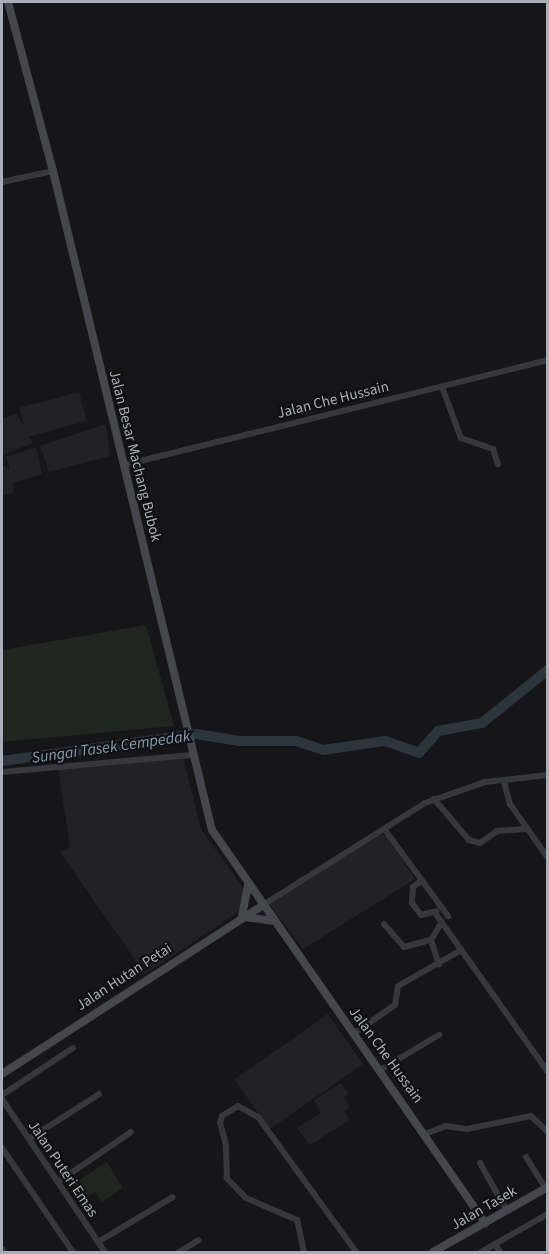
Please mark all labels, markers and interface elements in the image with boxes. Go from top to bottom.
street label: Jalan Besar Machang Bubok [105,368,165,544]
street label: Jalan Che Hussain [275,377,391,423]
water label: Sungai Tasek Cempedak [31,726,191,768]
street label: Jalan Hutan Petai [73,939,175,1015]
street label: Jalan Che Hussain [345,1003,427,1107]
street label: Jalan Puteri Emas [24,1117,102,1221]
street label: Jalan Tasek [448,1182,520,1234]

